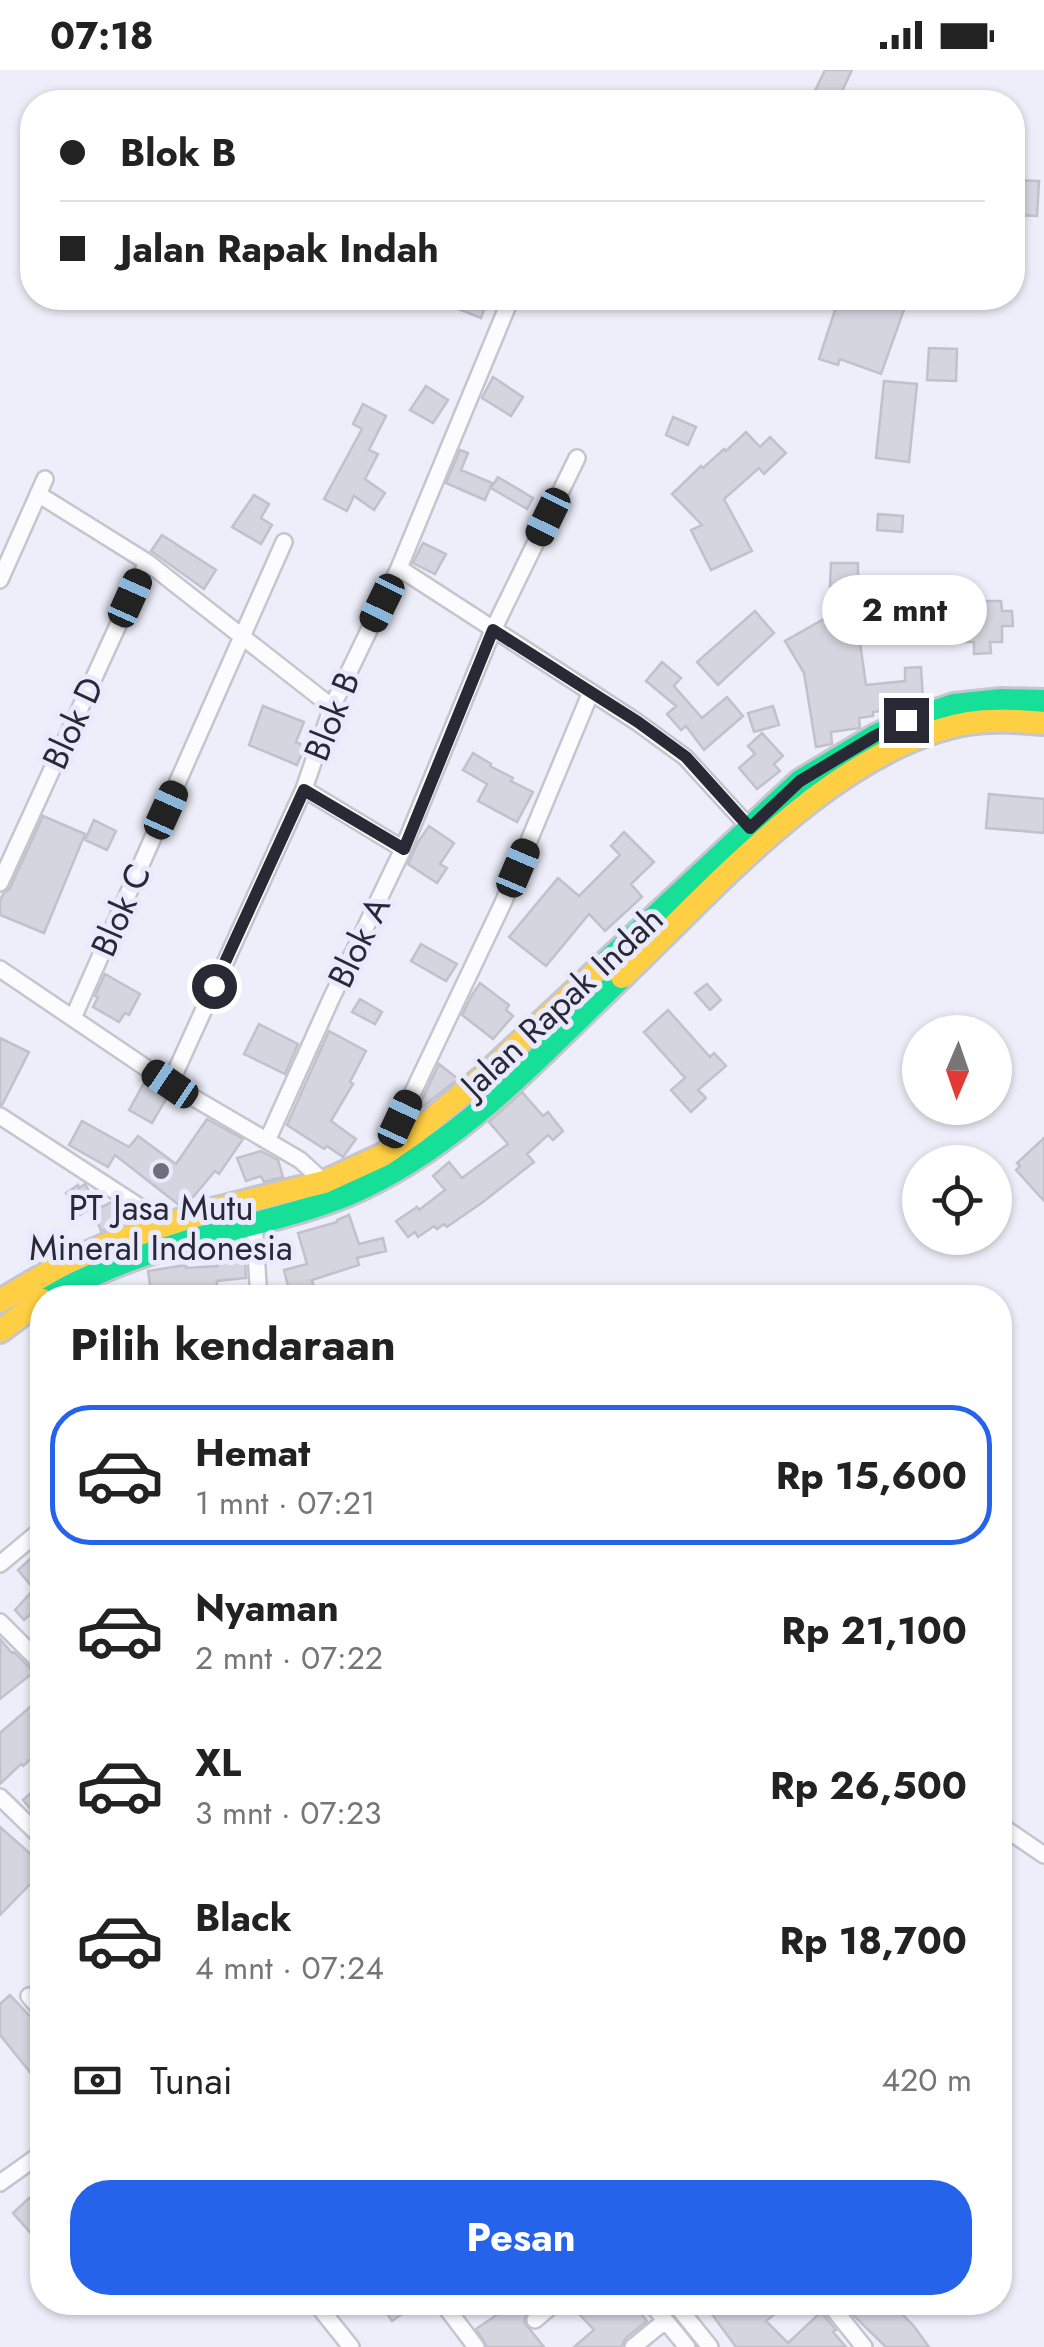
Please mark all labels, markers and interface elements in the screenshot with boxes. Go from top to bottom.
text: 07:18 [50,8,153,63]
text: Blok B [120,125,236,180]
text: Jalan Rapak Indah [120,221,439,276]
car [521,483,575,551]
car [104,564,156,632]
car [355,569,409,637]
callout: 2 mnt [824,575,988,645]
text: 2 mnt [862,587,947,633]
street label: Blok B [292,664,372,768]
street label: Blok D [30,669,116,777]
route end [884,698,929,743]
car [140,776,192,844]
car [492,835,544,901]
street label: Blok C [79,856,163,964]
street label: Blok A [316,888,402,996]
street label: Jalan Rapak Indah [447,895,674,1112]
route start [192,964,237,1009]
north arrow [902,1015,1012,1125]
map controls [902,1015,1012,1255]
car [137,1055,203,1113]
car [374,1085,426,1153]
button: locate [902,1145,1012,1255]
marker: PT Jasa Mutu Mineral Indonesia [150,1160,172,1182]
place label: PT Jasa Mutu Mineral Indonesia [29,1183,293,1273]
text: Pilih kendaraan [70,1312,396,1377]
text: Hemat [195,1425,310,1480]
icon: car [75,1430,165,1520]
text: Rp 15,600 [776,1448,967,1503]
text: 1 mnt · 07:21 [195,1480,375,1526]
text: Nyaman [195,1580,339,1635]
icon: car [75,1585,165,1675]
text: Rp 21,100 [781,1603,967,1658]
text: 2 mnt · 07:22 [195,1635,383,1681]
text: XL [195,1735,241,1790]
icon: car [75,1740,165,1830]
text: Rp 26,500 [770,1758,967,1813]
text: 3 mnt · 07:23 [195,1790,382,1836]
text: Black [195,1890,292,1945]
icon: car [75,1895,165,1985]
text: Rp 18,700 [779,1913,967,1968]
text: 4 mnt · 07:24 [195,1945,384,1991]
icon: cash [70,2053,125,2108]
text: Tunai [150,2053,233,2108]
text: 420 m [881,2057,972,2103]
button: Pesan [70,2180,972,2295]

